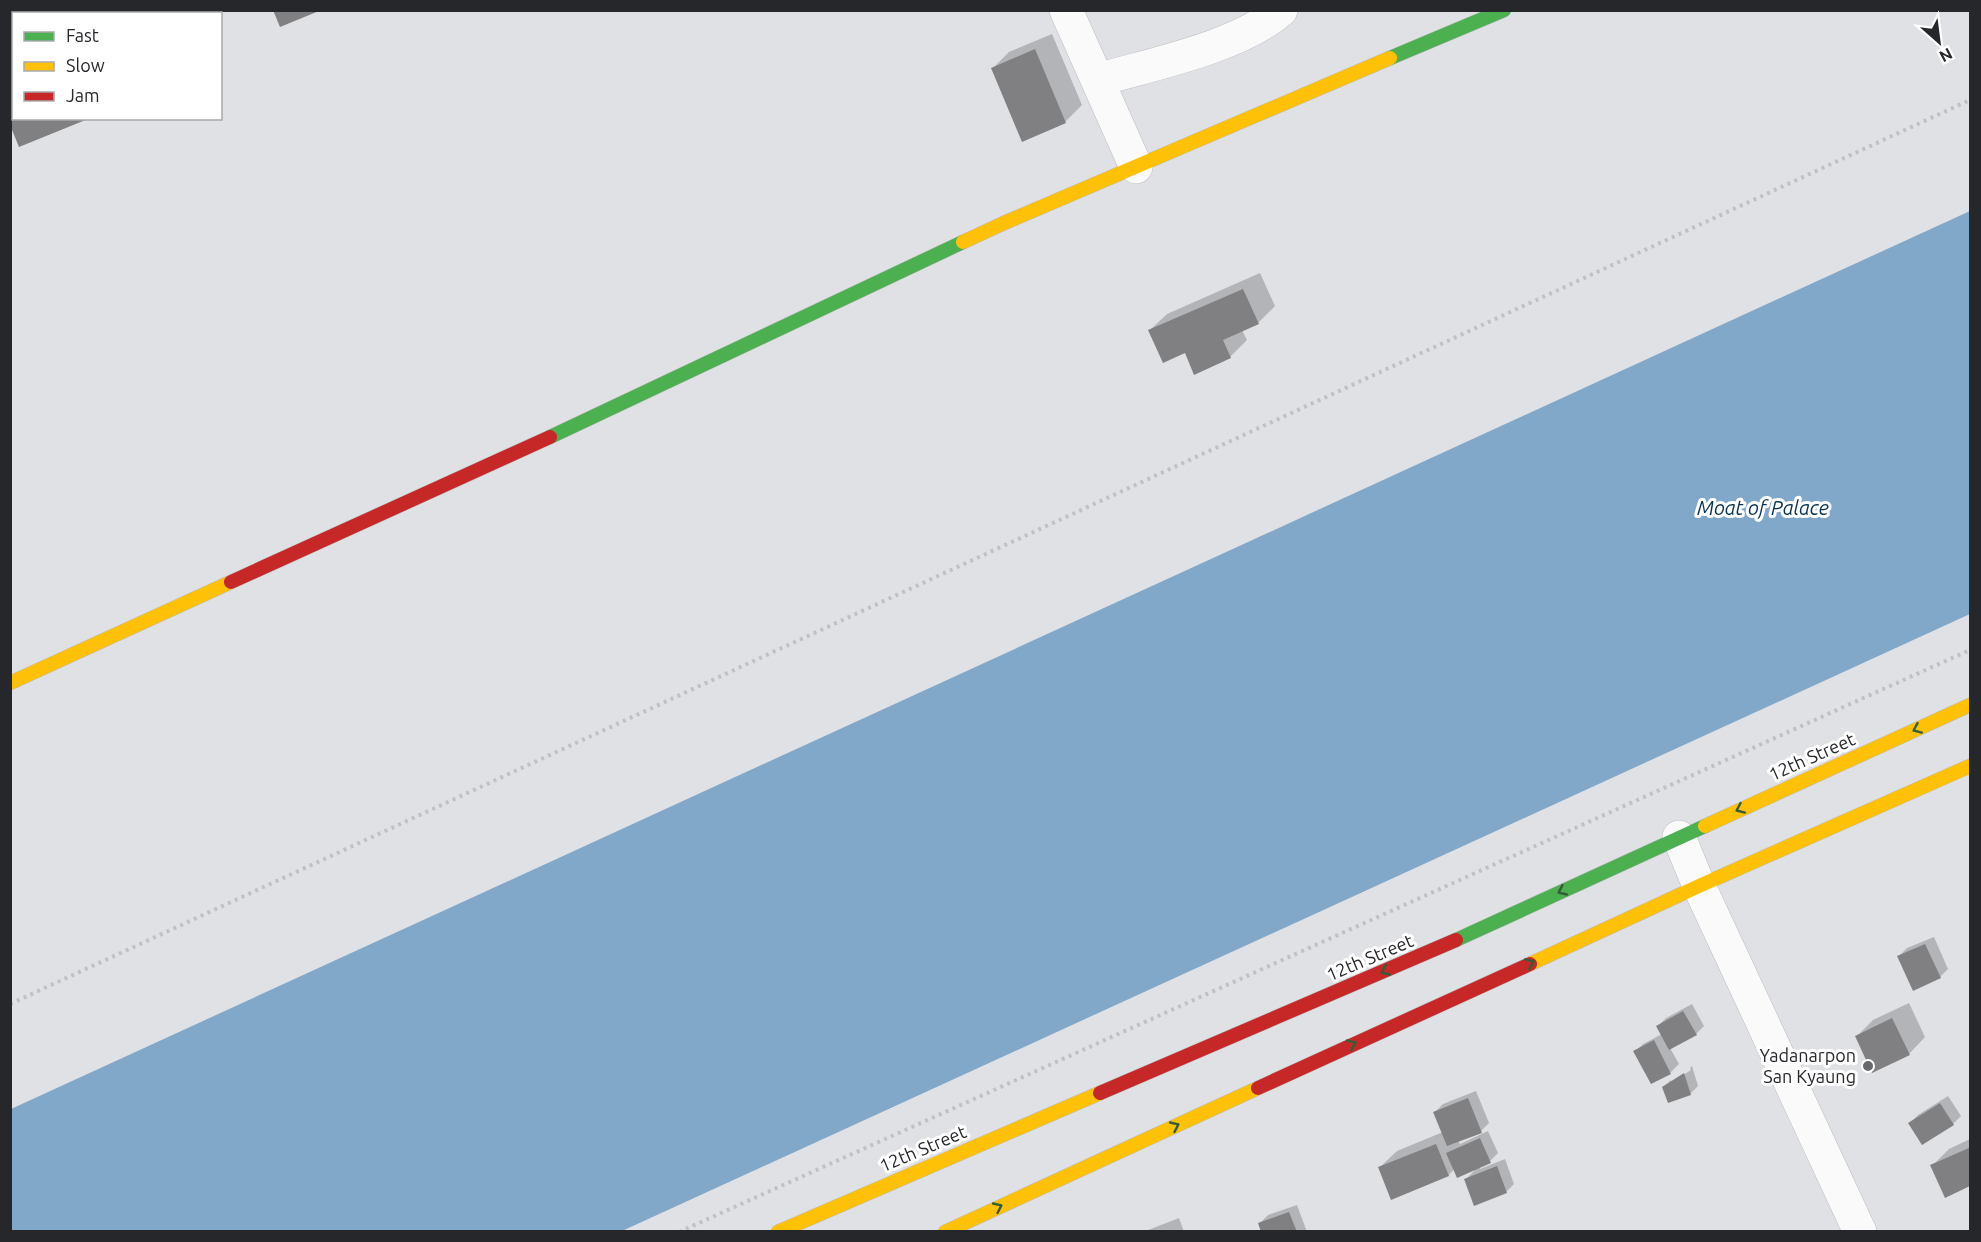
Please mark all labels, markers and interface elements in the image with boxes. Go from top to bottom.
legend [12,12,222,120]
north arrow [1909,12,1969,72]
text: Fast [66,25,99,45]
text: N [1937,44,1956,66]
text: Slow [66,55,105,75]
text: Jam [66,85,100,105]
water label: Moat of Palace [1697,496,1829,519]
one-way arrow [1913,721,1924,733]
street label: 12th Street [1765,728,1858,784]
one-way arrow [1735,802,1746,814]
one-way arrow [1558,883,1569,895]
street label: 12th Street [1323,930,1416,984]
one-way arrow [1523,958,1534,970]
one-way arrow [1380,964,1391,976]
one-way arrow [1346,1040,1357,1052]
place label: Yadanarpon San Kyaung [1759,1045,1856,1086]
marker: Yadanarpon San Kyaung [1861,1059,1875,1073]
street label: 12th Street [876,1121,969,1175]
one-way arrow [1169,1121,1180,1133]
one-way arrow [991,1202,1002,1214]

